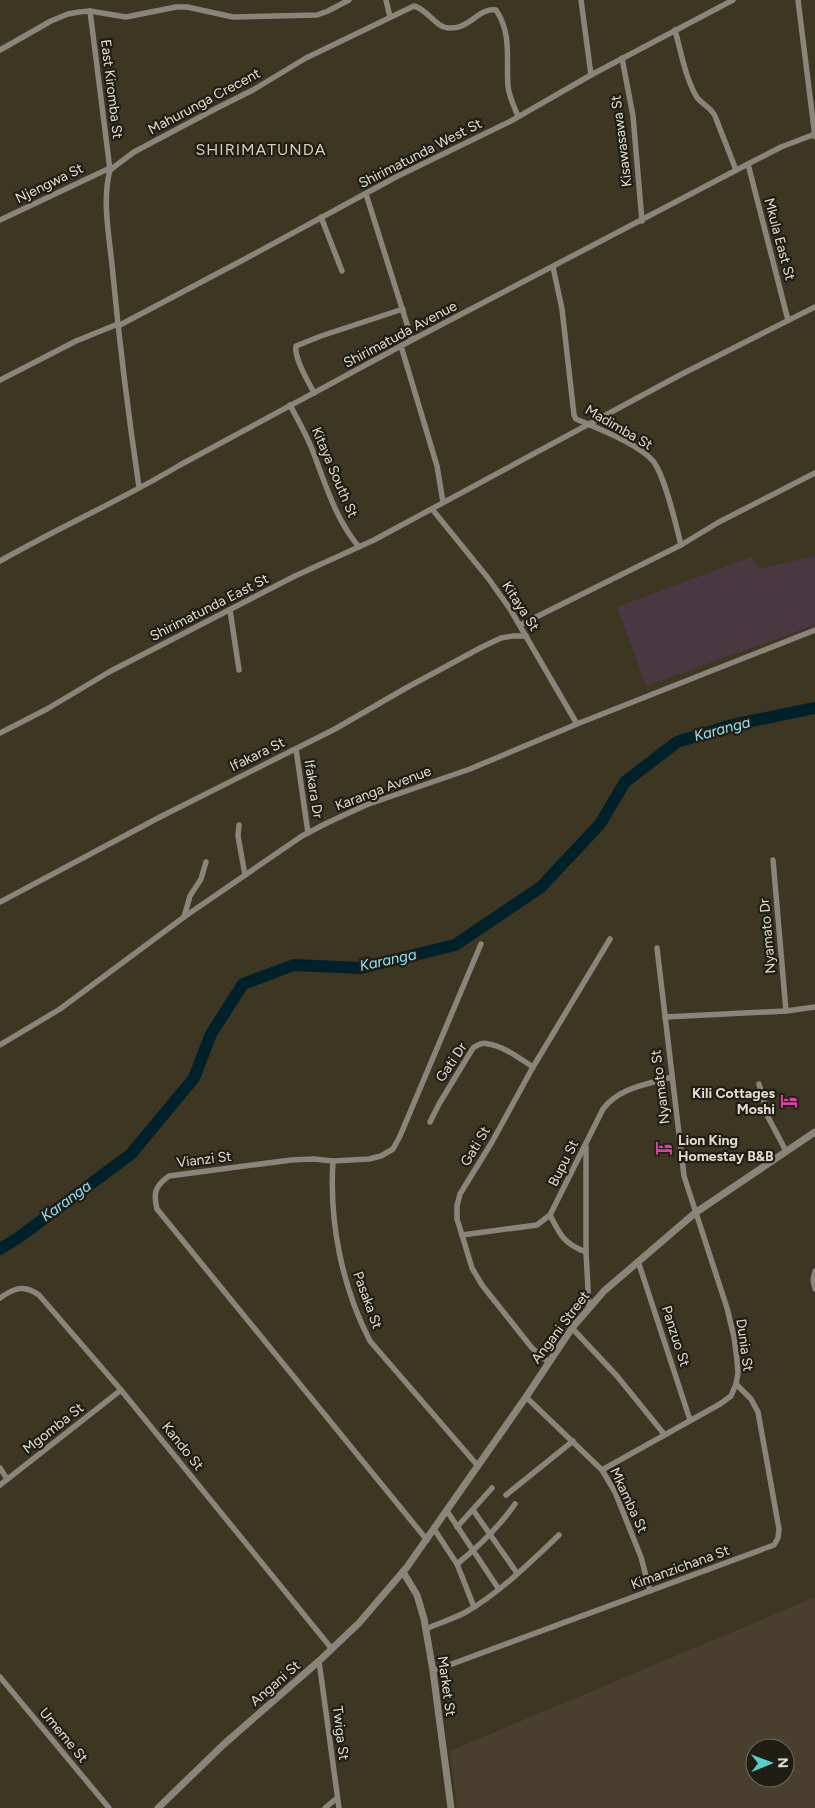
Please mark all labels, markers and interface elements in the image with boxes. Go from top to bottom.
street label: East Kiromba St [97,38,126,140]
street label: Mahurunga Crecent [145,65,263,138]
street label: Kisawasawa St [607,94,636,188]
street label: Shirimatunda West St [356,115,485,192]
district label: SHIRIMATUNDA [195,140,327,159]
street label: Njengwa St [12,160,86,207]
street label: Mkula East St [760,196,799,282]
street label: Shirimatuda Avenue [341,297,460,372]
street label: Madimba St [582,401,655,454]
street label: Kitaya South St [308,424,361,520]
street label: Shirimatunda East St [147,570,271,645]
street label: Kitaya St [498,578,543,634]
water label: Karanga [692,713,752,745]
street label: Ifakara St [227,734,287,775]
street label: Ifakara Dr [300,758,327,820]
street label: Karanga Avenue [333,762,434,815]
street label: Nyamato Dr [756,897,779,974]
water label: Karanga [358,945,418,975]
street label: Gati Dr [432,1039,471,1085]
street label: Nyamato St [647,1049,674,1125]
place label: Kili Cottages Moshi [692,1085,775,1118]
hotel icon: Kili Cottages Moshi [779,1091,799,1111]
street label: Gati St [457,1123,494,1169]
place label: Lion King Homestay B&B [678,1132,774,1165]
street label: Bupu St [545,1137,582,1189]
hotel icon: Lion King Homestay B&B [654,1138,674,1158]
street label: Vianzi St [176,1148,233,1171]
water label: Karanga [37,1177,95,1225]
street label: Pasaka St [349,1269,386,1331]
street label: Angani Street [528,1288,593,1367]
street label: Panzuo St [658,1304,693,1369]
street label: Dunia St [732,1318,757,1372]
street label: Mgomba St [19,1399,87,1458]
street label: Kando St [158,1419,207,1474]
street label: Mkamba St [606,1465,651,1536]
street label: Kimanzichana St [629,1542,732,1593]
street label: Market St [434,1655,459,1717]
street label: Angani St [247,1657,304,1710]
street label: Umeme St [36,1704,91,1766]
street label: Twiga St [329,1705,352,1761]
north arrow [745,1738,795,1788]
text: N [774,1757,791,1768]

